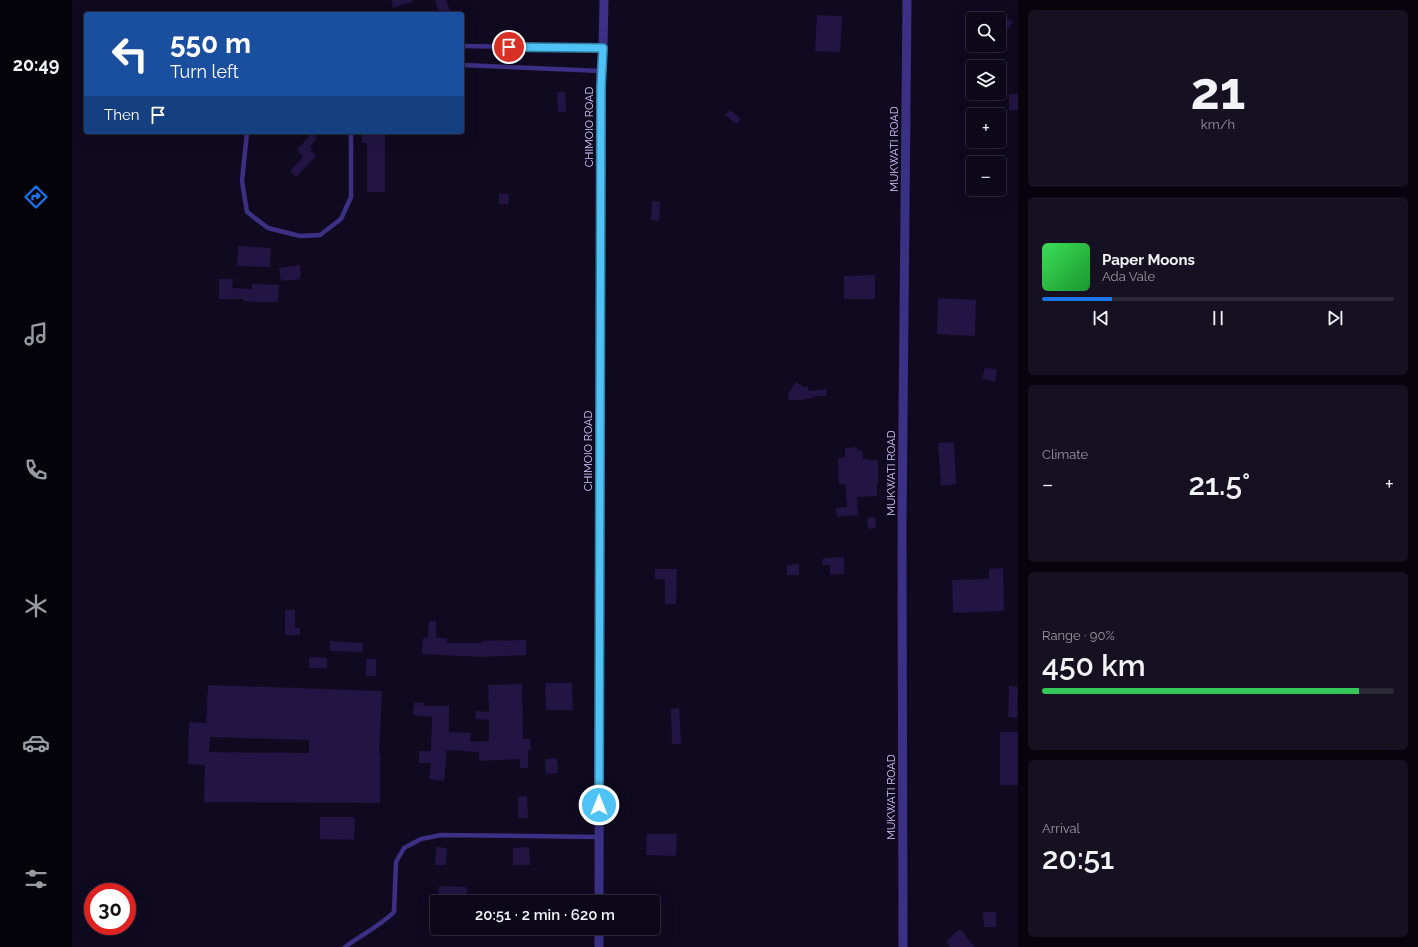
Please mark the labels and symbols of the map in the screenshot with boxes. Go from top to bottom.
pin [492,30,526,64]
street label: CHIMOIO ROAD [583,87,596,167]
street label: MUKWATI ROAD [888,106,901,192]
street label: CHIMOIO ROAD [582,411,595,491]
street label: MUKWATI ROAD [885,430,898,516]
street label: MUKWATI ROAD [885,754,898,840]
position arrow [578,784,620,826]
speed limit sign: 30 [84,883,136,935]

